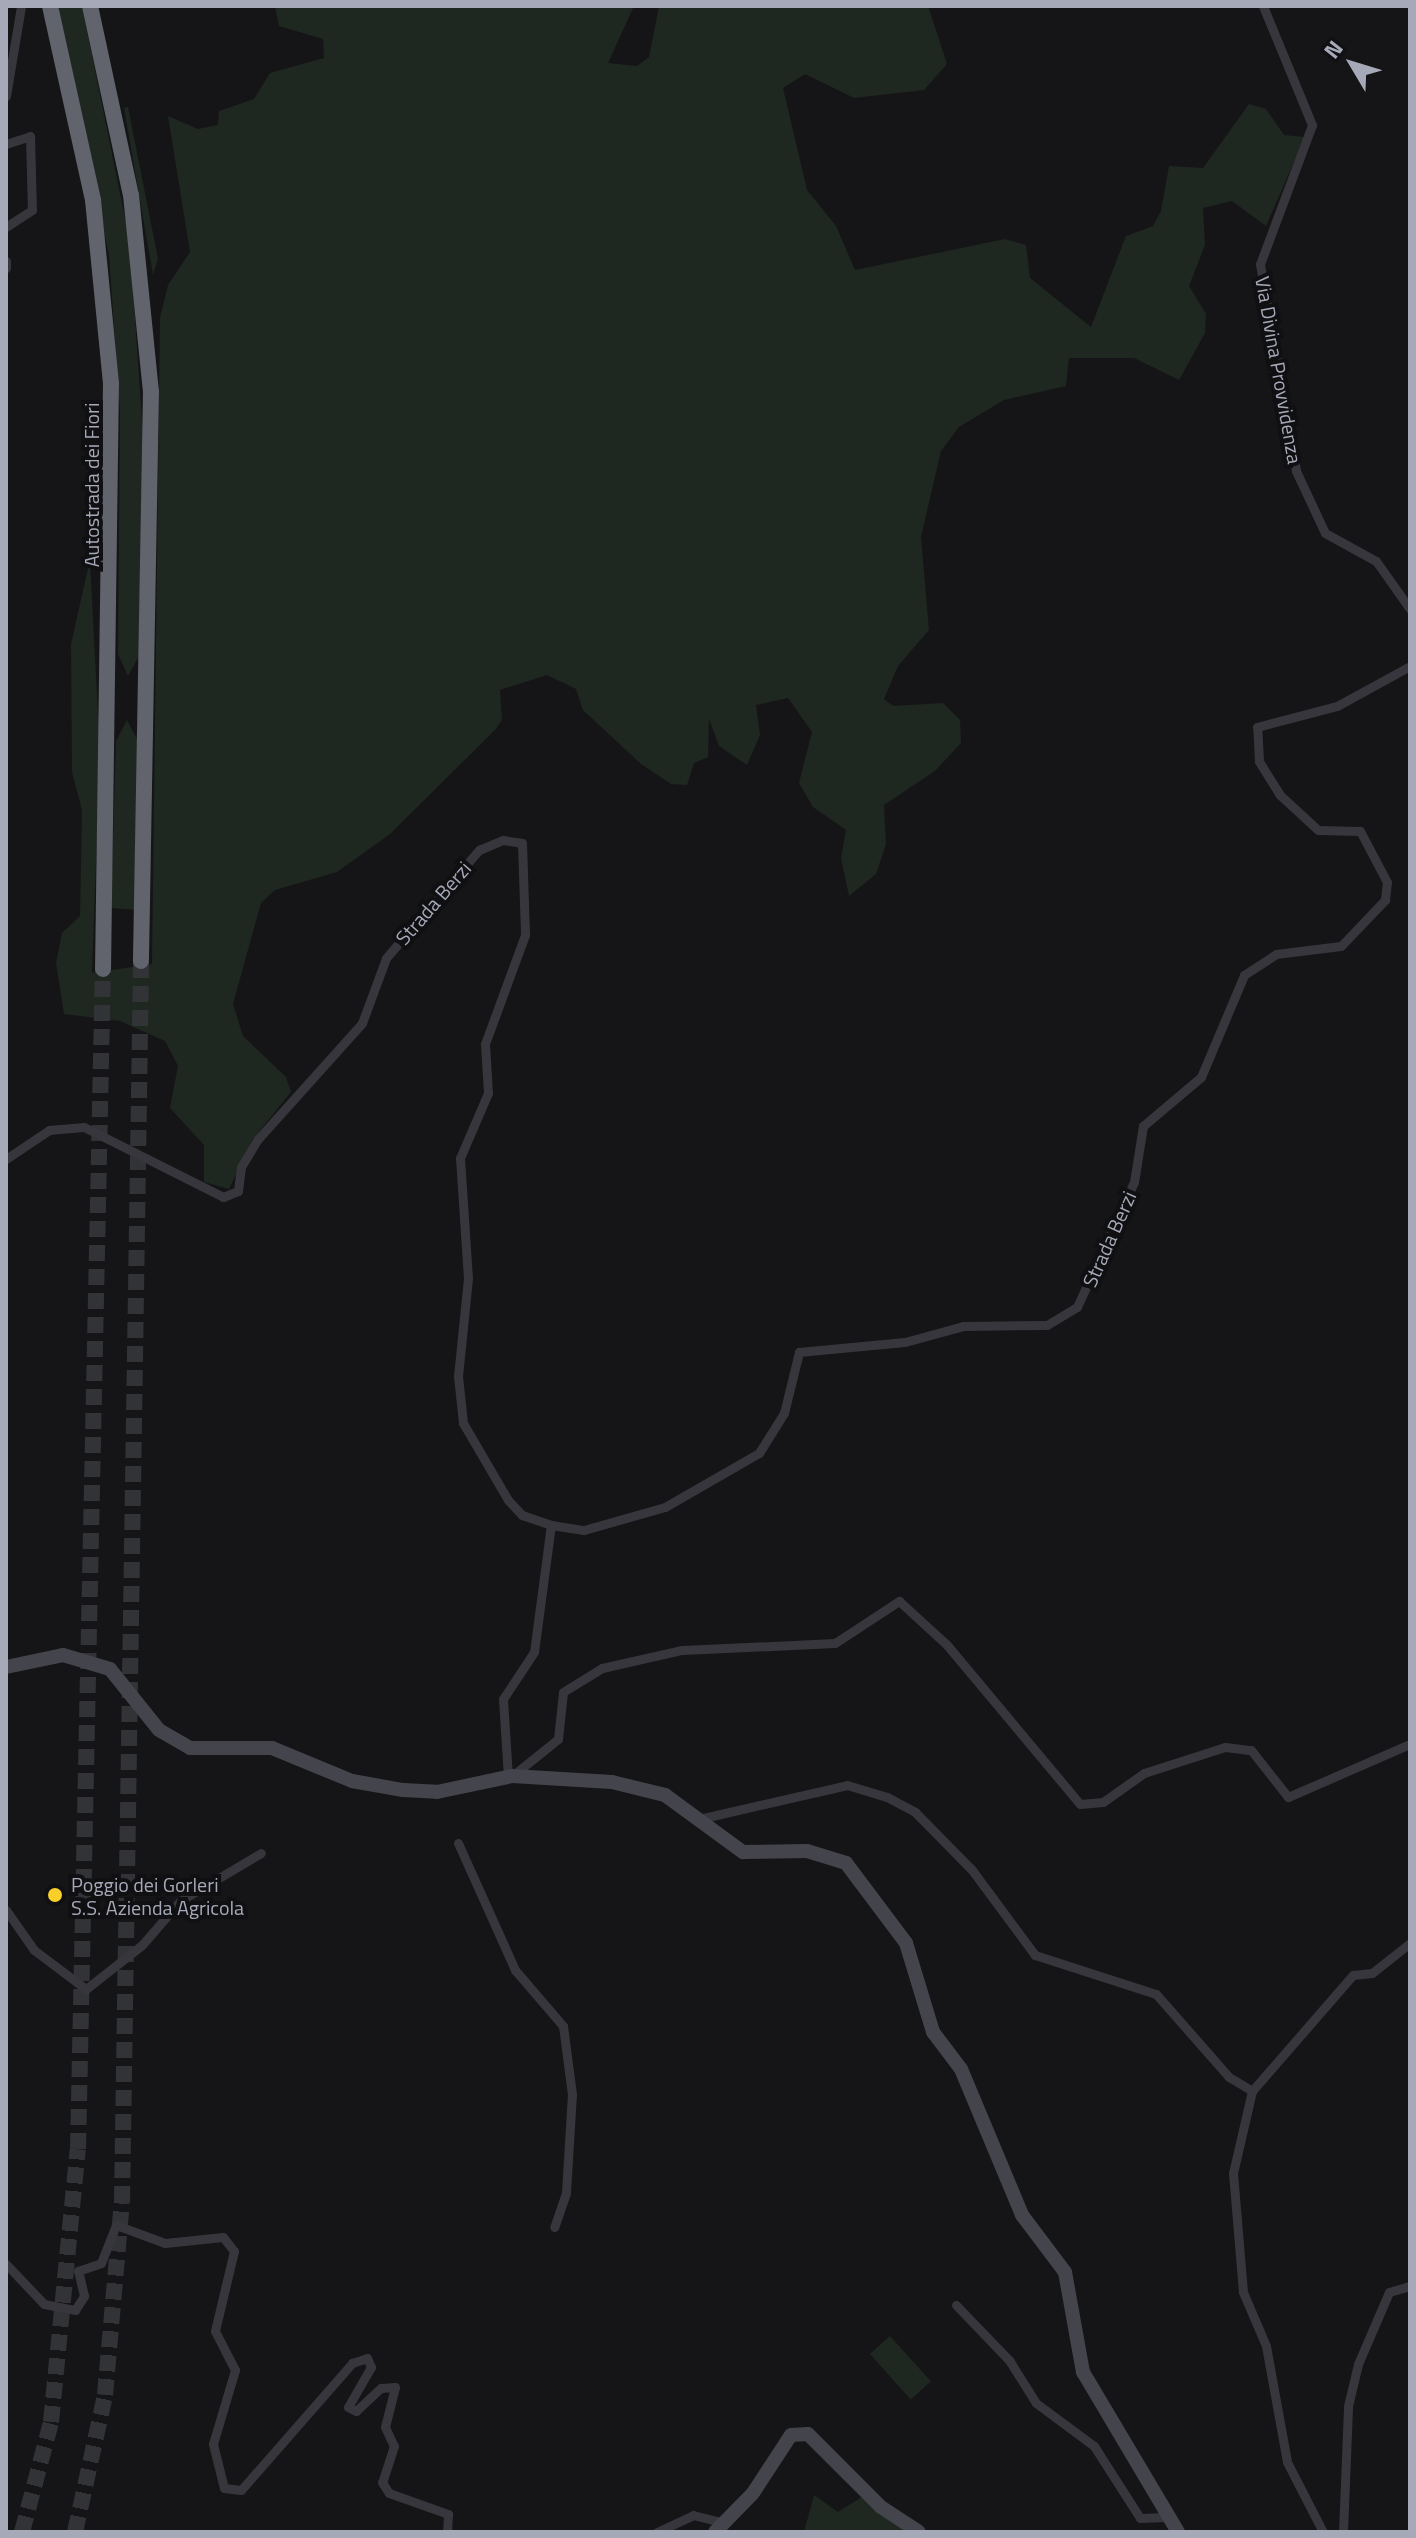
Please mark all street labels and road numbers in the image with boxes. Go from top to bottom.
street label: Via Divina Provvidenza [1251,274,1307,466]
street label: Autostrada dei Fiori [79,403,103,567]
street label: Strada Berzi [390,856,476,950]
street label: Strada Berzi [1077,1187,1141,1291]

